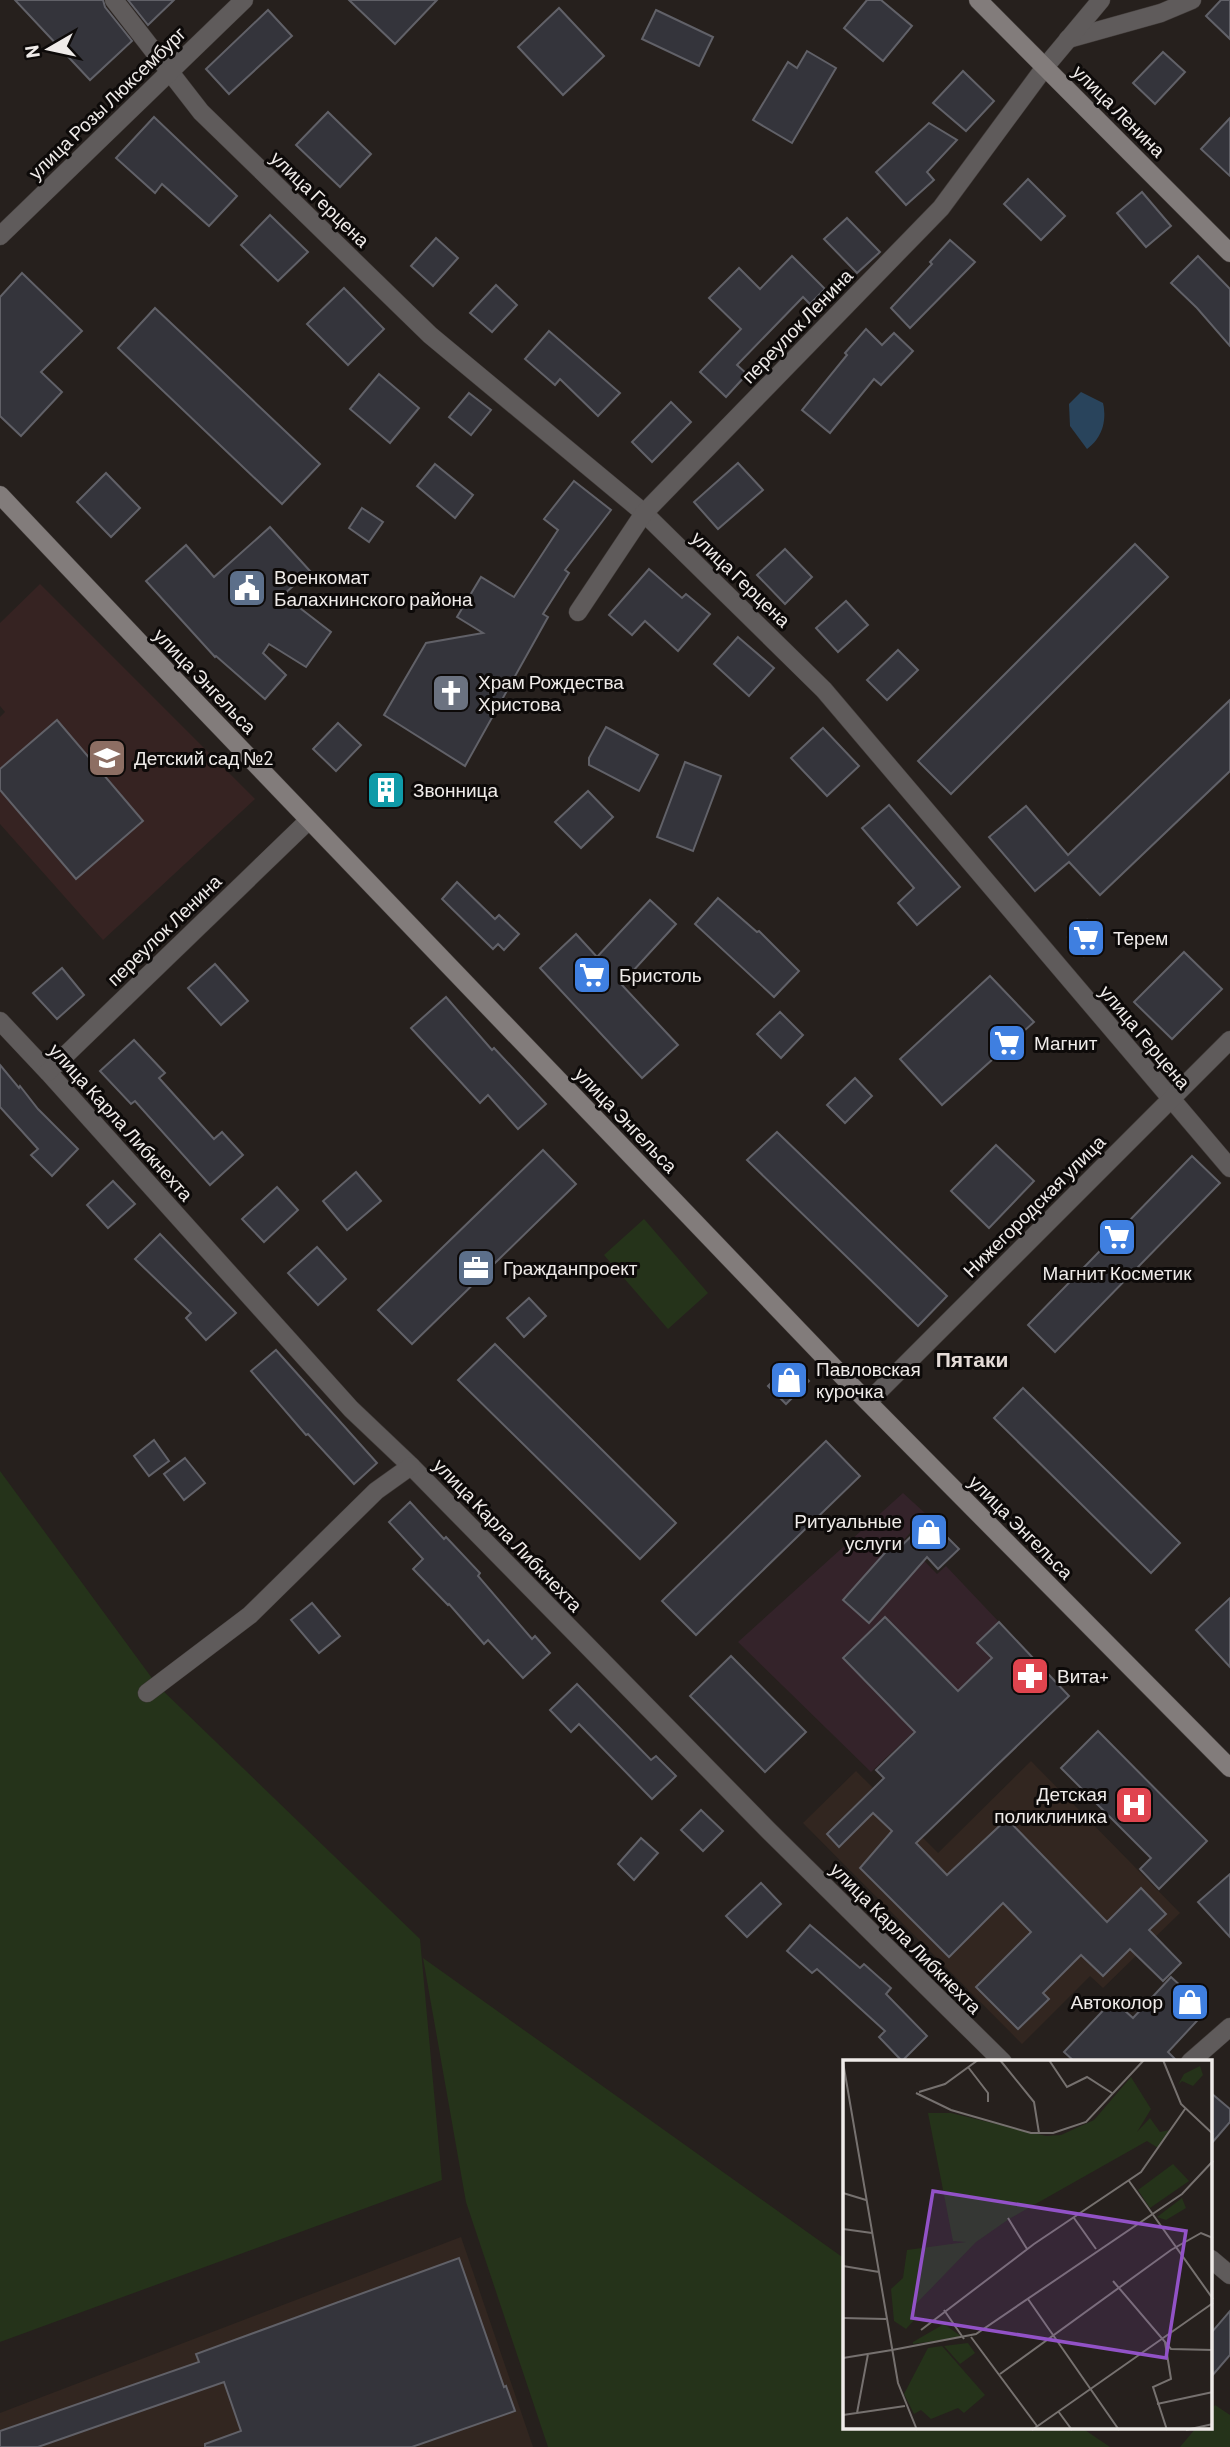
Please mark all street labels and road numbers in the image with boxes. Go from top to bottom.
street label: улица Розы Люксембург [23,21,190,184]
street label: улица Ленина [1068,60,1171,162]
street label: улица Герцена [266,146,375,252]
street label: переулок Ленина [736,263,857,388]
street label: улица Герцена [687,526,796,632]
street label: улица Энгельса [149,623,262,738]
street label: переулок Ленина [102,869,226,990]
street label: улица Герцена [1095,980,1196,1094]
street label: улица Карла Либкнехта [44,1038,199,1206]
street label: улица Энгельса [570,1062,683,1177]
street label: Нижегородская улица [958,1129,1110,1282]
street label: улица Карла Либкнехта [429,1453,588,1616]
street label: улица Энгельса [965,1470,1078,1584]
street label: улица Карла Либкнехта [826,1857,987,2018]

